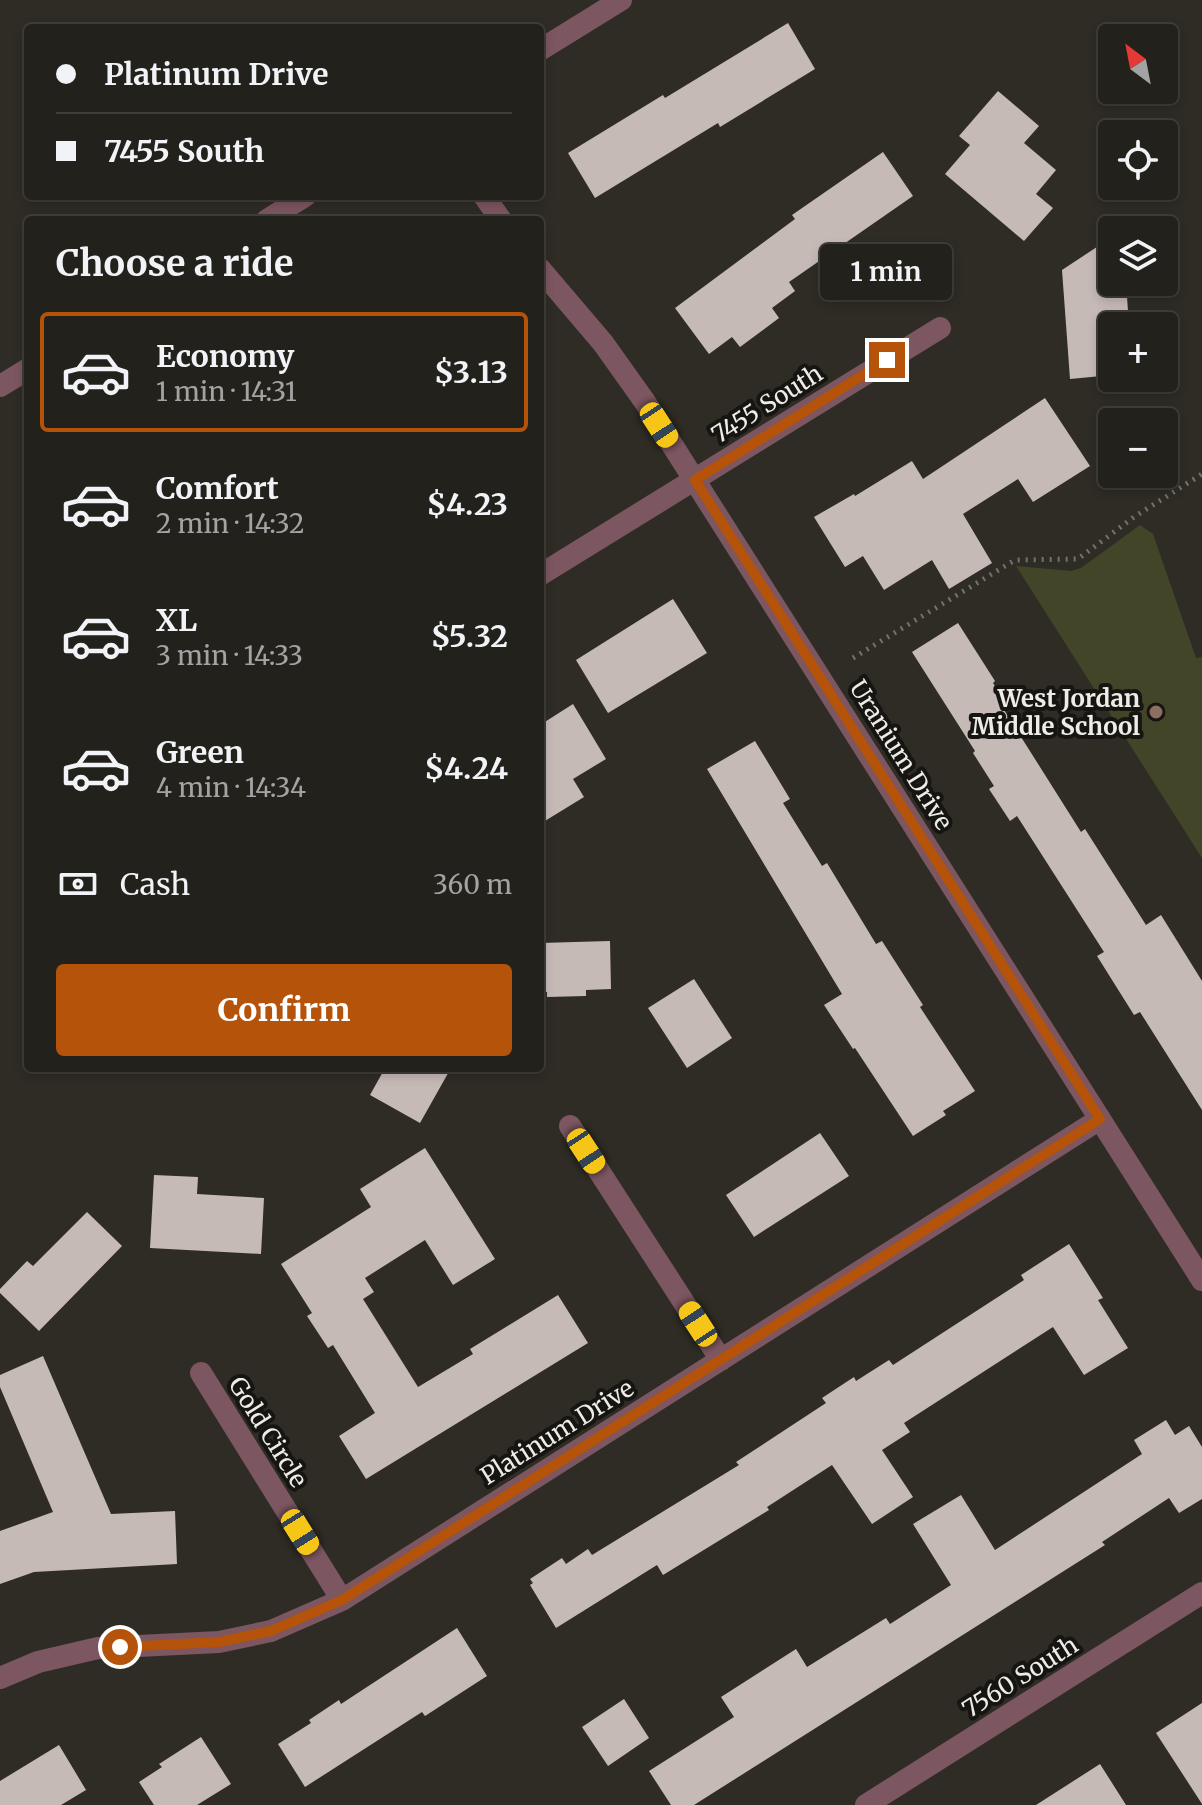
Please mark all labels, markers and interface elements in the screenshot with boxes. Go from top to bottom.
north arrow [1098,24,1178,104]
map controls [1098,24,1178,488]
text: Platinum Drive [104,55,329,93]
button: locate [1098,120,1178,200]
text: 7455 South [104,132,264,170]
button: layers [1098,216,1178,296]
text: Choose a ride [56,241,293,286]
callout: 1 min [821,244,953,300]
text: 1 min [851,255,921,288]
button: + [1098,312,1178,392]
icon: car [60,336,132,408]
text: Economy [156,337,294,375]
route end [869,342,905,378]
text: $3.13 [434,353,508,391]
street label: 7455 South [706,358,828,450]
text: 1 min · 14:31 [156,375,297,408]
car [636,398,682,452]
button: − [1098,408,1178,488]
icon: car [60,468,132,540]
text: Comfort [156,469,279,507]
text: $4.23 [426,485,508,523]
text: 2 min · 14:32 [156,507,304,540]
icon: car [60,600,132,672]
text: XL [156,601,197,639]
text: $5.32 [431,617,508,655]
text: 3 min · 14:33 [156,639,303,672]
street label: Uranium Drive [843,674,959,836]
place label: West Jordan Middle School [972,683,1140,742]
marker: West Jordan Middle School [1147,703,1165,721]
icon: car [60,732,132,804]
text: Green [156,733,244,771]
text: $4.24 [424,749,508,787]
text: 4 min · 14:34 [156,771,306,804]
icon: cash [56,862,100,906]
text: Cash [120,865,190,903]
text: 360 m [433,868,512,901]
button: Confirm [56,964,512,1056]
car [563,1124,609,1178]
car [675,1297,721,1351]
street label: Gold Circle [222,1371,314,1493]
street label: Platinum Drive [475,1373,639,1491]
car [277,1505,323,1559]
route start [102,1629,138,1665]
street label: 7560 South [956,1629,1084,1725]

